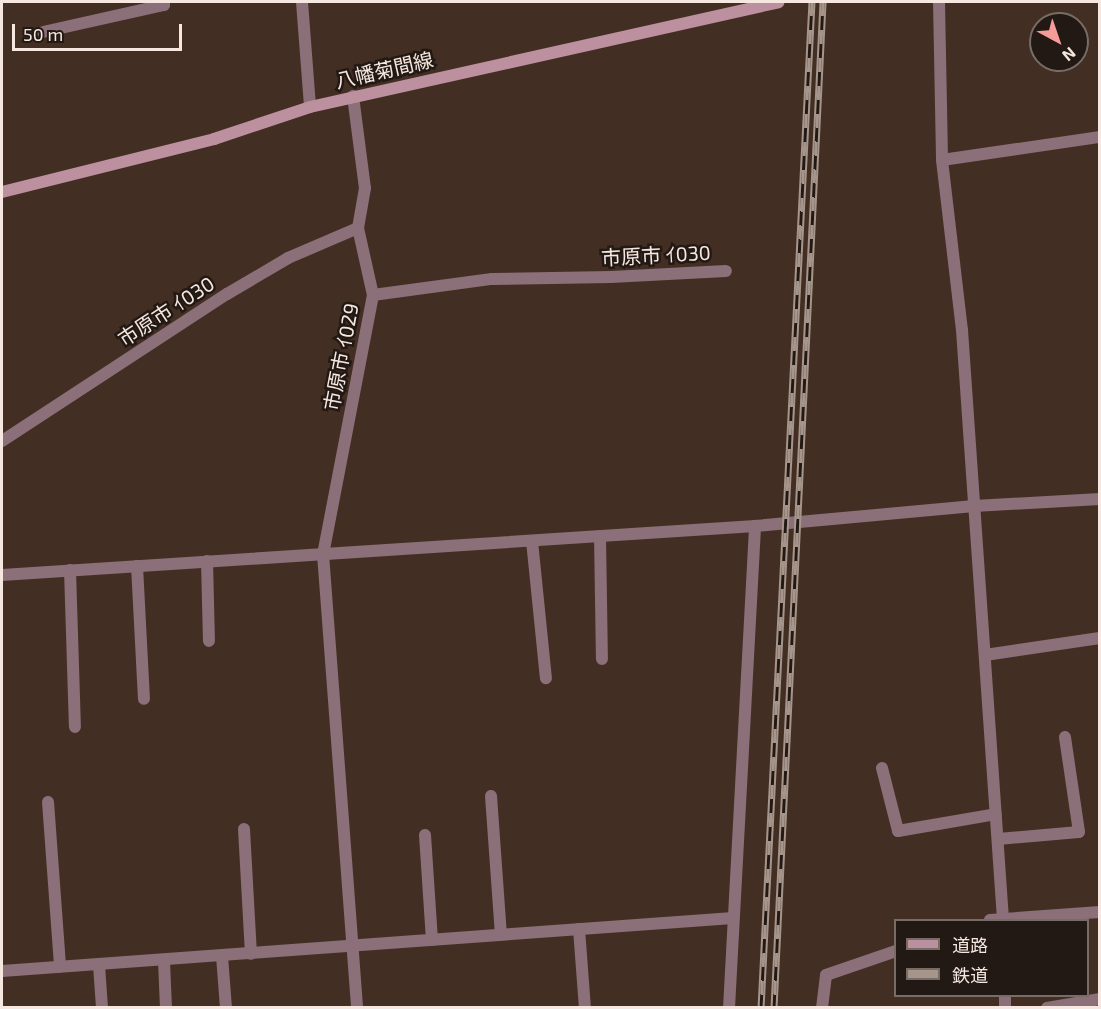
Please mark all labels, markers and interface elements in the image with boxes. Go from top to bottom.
scale bar [15,12,184,50]
north arrow [1029,12,1089,72]
text: 50 m [23,23,63,45]
text: N [1059,44,1080,66]
street label: 八幡菊間線 [333,47,435,93]
street label: 市原市 ｲ030 [601,240,711,270]
street label: 市原市 ｲ030 [113,271,219,351]
street label: 市原市 ｲ029 [319,301,363,413]
legend [894,919,1089,997]
text: 道路 [952,934,988,956]
text: 鉄道 [952,964,988,986]

